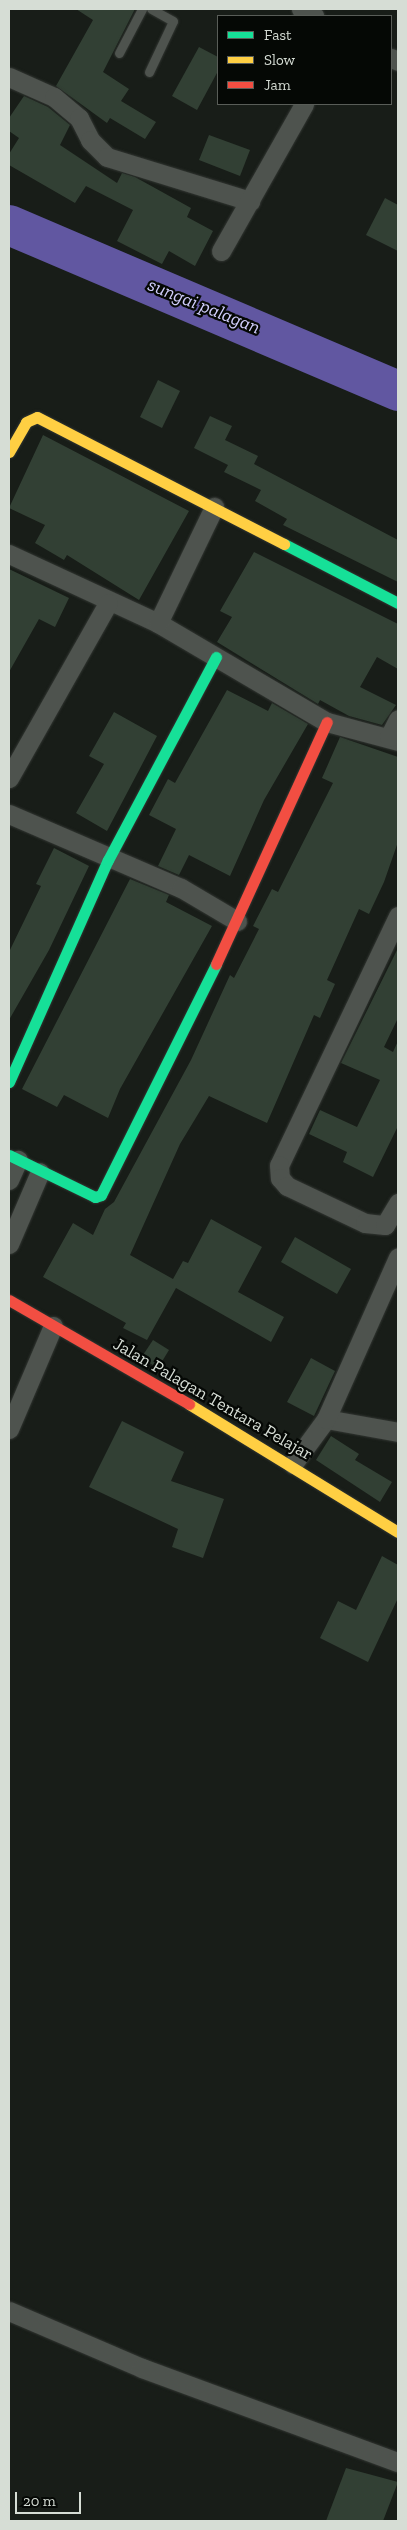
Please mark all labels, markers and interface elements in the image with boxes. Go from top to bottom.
legend [217,15,392,105]
text: Fast [264,26,292,44]
text: Slow [264,51,295,69]
text: Jam [264,76,291,94]
water label: sungai palagan [145,273,263,339]
street label: Jalan Palagan Tentara Pelajar [109,1333,317,1465]
scale bar [18,2482,84,2514]
text: 20 m [23,2492,56,2510]

